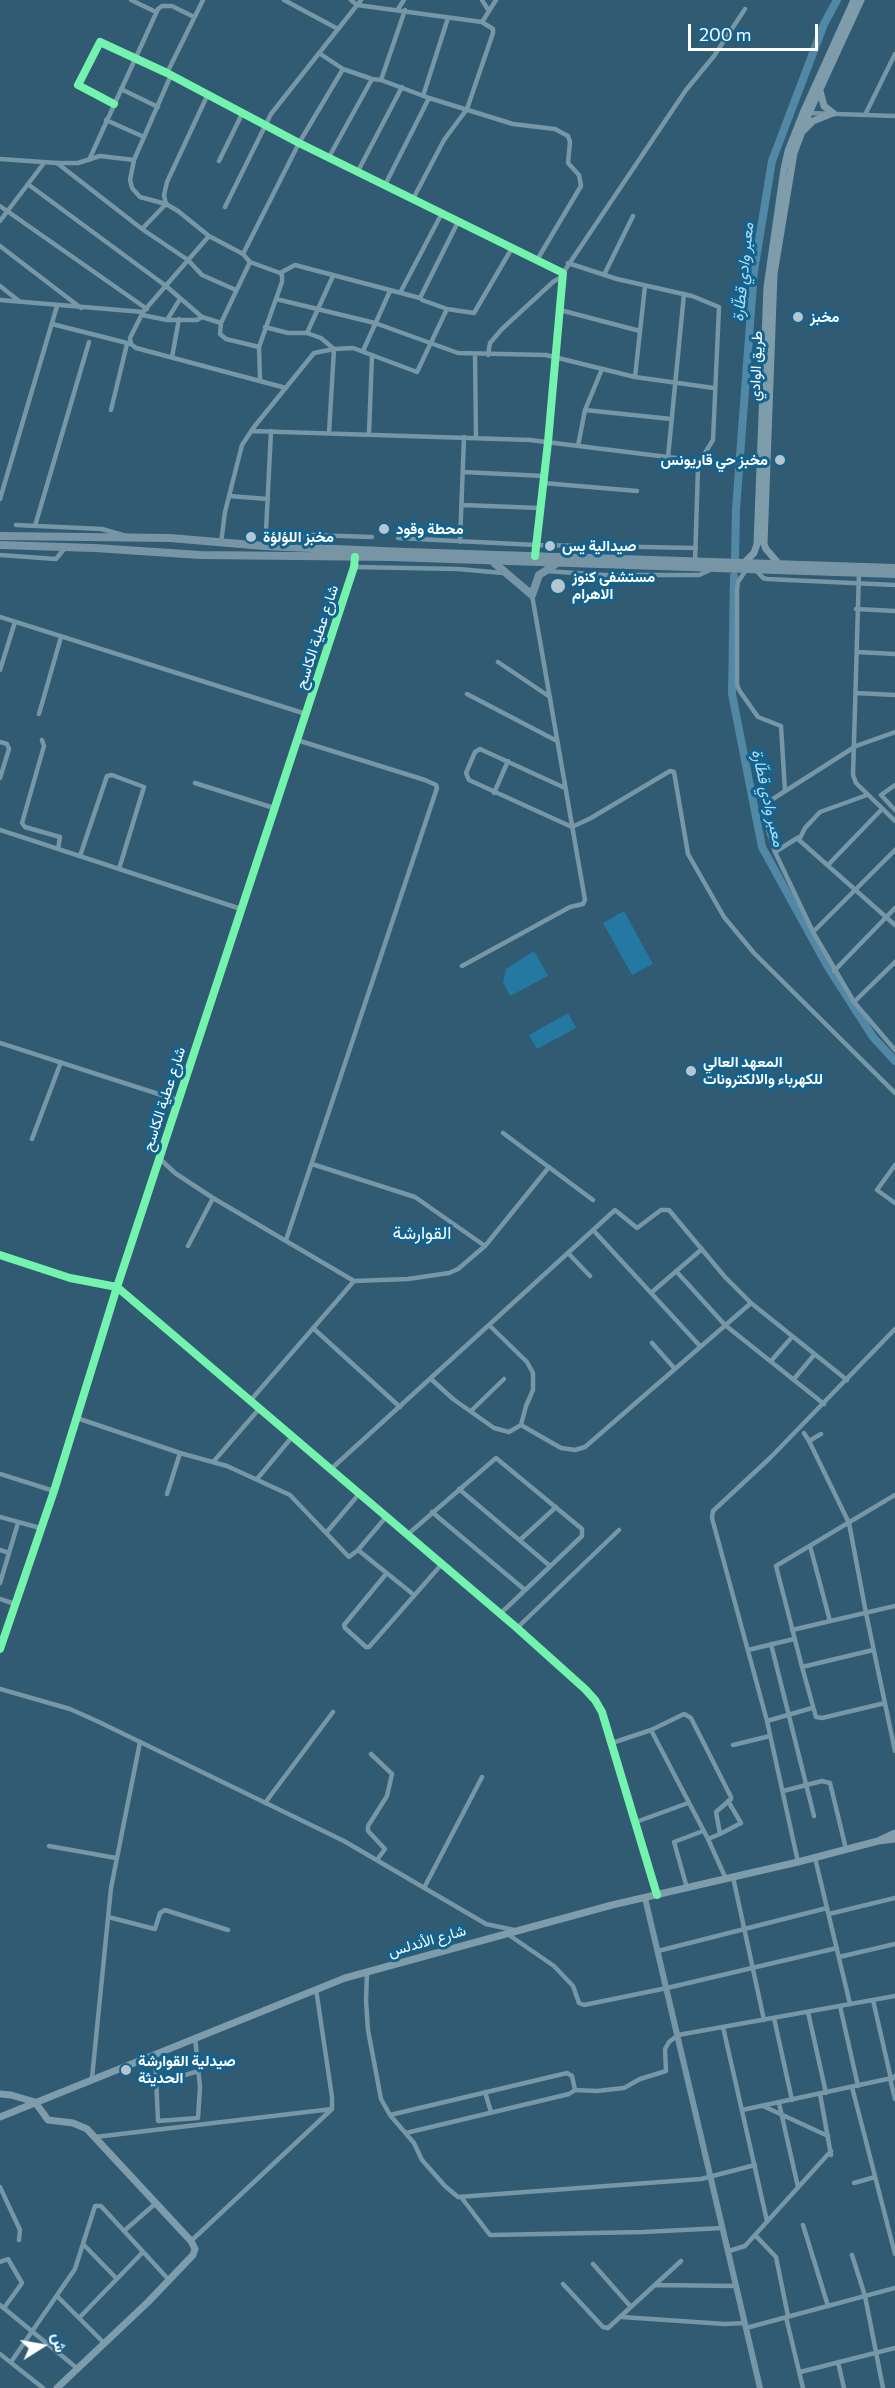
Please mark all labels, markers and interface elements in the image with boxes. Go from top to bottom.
scale bar [691,12,822,50]
text: 200 m [699,23,752,45]
water label: معبر وادي قطّارة [728,222,758,322]
place label: مخبز [810,308,840,326]
marker: مخبز [791,310,805,324]
street label: طريق الوادي [746,331,766,401]
place label: مخبز حي قاريونس [661,451,768,469]
marker: مخبز حي قاريونس [773,453,787,467]
place label: محطة وقود [396,520,464,538]
marker: محطة وقود [377,522,391,536]
place label: مخبز اللؤلؤة [263,528,334,546]
marker: مخبز اللؤلؤة [244,530,258,544]
place label: صيدالية يس [562,537,636,555]
marker: صيدالية يس [543,539,557,553]
place label: مستشفى كنوز الاهرام [572,568,655,603]
marker: مستشفى كنوز الاهرام [549,577,567,595]
street label: شارع عطية الكاسح [292,583,342,691]
water label: معبر وادي قطّارة [747,747,789,849]
street label: شارع عطية الكاسح [139,1045,189,1153]
place label: المعهد العالي للكهرباء والالكترونات [703,1053,823,1088]
marker: المعهد العالي للكهرباء والالكترونات [684,1064,698,1078]
district label: القوارشة [393,1222,451,1244]
street label: شارع الأندلس [386,1921,468,1961]
place label: صيدلية القوارشة الحديثة [138,2052,236,2087]
marker: صيدلية القوارشة الحديثة [119,2063,133,2077]
north arrow [12,2316,72,2376]
text: ش [49,2331,71,2354]

